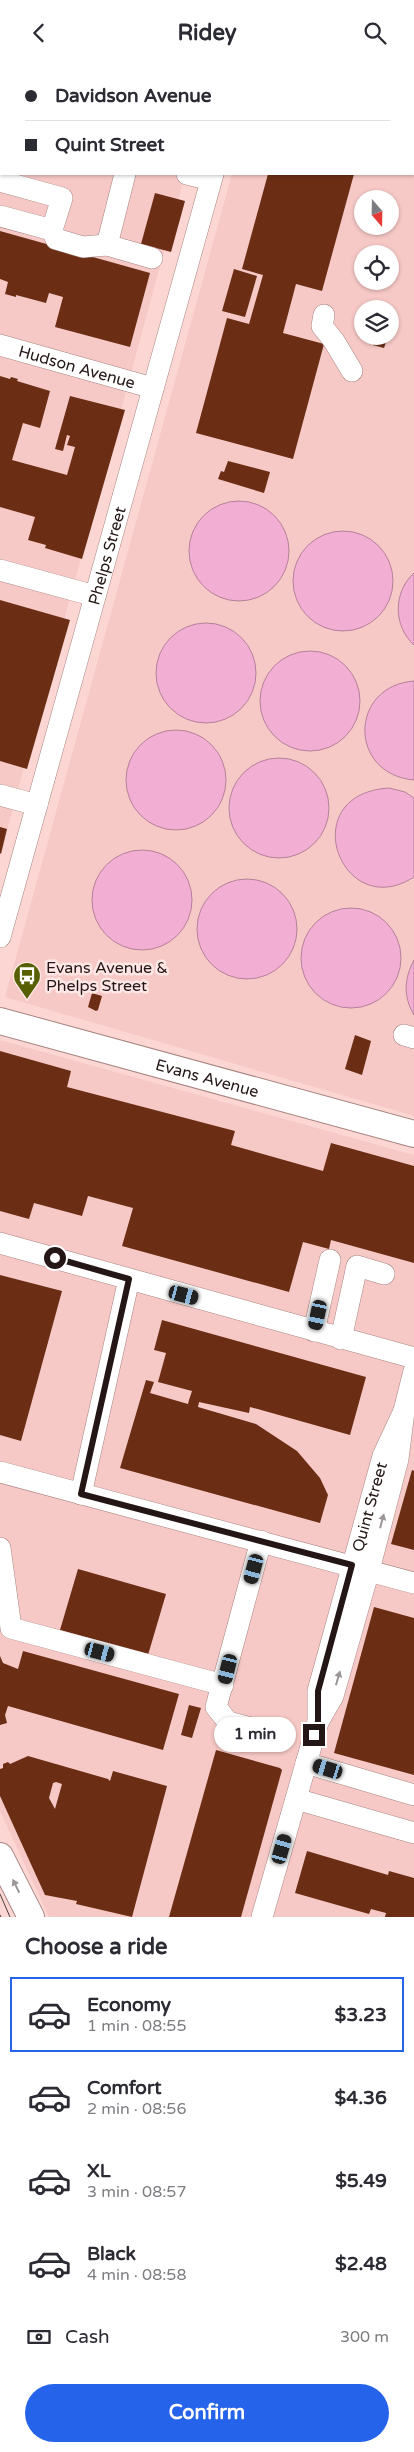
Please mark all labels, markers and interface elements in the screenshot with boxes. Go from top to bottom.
icon: back [25,19,53,47]
icon: search [361,19,389,47]
text: Ridey [177,20,237,46]
text: Davidson Avenue [55,85,212,107]
text: Quint Street [55,134,164,156]
north arrow [354,190,399,235]
map controls [354,190,399,345]
button: locate [354,245,399,290]
button: layers [354,300,399,345]
street label: Hudson Avenue [16,342,137,394]
street label: Phelps Street [84,504,131,607]
place label: Evans Avenue & Phelps Street [46,958,168,996]
bus stop icon: Evans Avenue & Phelps Street [12,961,42,1000]
street label: Evans Avenue [153,1055,261,1102]
route start [44,1247,66,1269]
car [167,1284,200,1306]
car [307,1299,328,1331]
street label: Quint Street [348,1460,392,1554]
one-way arrow [378,1514,386,1529]
car [242,1553,265,1585]
car [83,1641,116,1663]
car [217,1653,238,1685]
one-way arrow [335,1670,343,1685]
callout: 1 min [214,1717,296,1753]
text: 1 min [234,1724,276,1744]
route end [303,1724,325,1746]
car [311,1757,344,1781]
car [270,1833,293,1865]
one-way arrow [12,1879,20,1893]
text: Choose a ride [25,1934,168,1960]
icon: car [27,1992,72,2037]
text: Economy [87,1994,171,2016]
text: $3.23 [335,2004,387,2026]
text: 1 min · 08:55 [87,2016,186,2036]
icon: car [27,2075,72,2120]
text: Comfort [87,2077,161,2099]
text: $4.36 [335,2087,387,2109]
text: 2 min · 08:56 [87,2099,186,2119]
icon: car [27,2158,72,2203]
text: XL [87,2160,111,2182]
text: $5.49 [335,2170,387,2192]
text: 3 min · 08:57 [87,2182,186,2202]
icon: car [27,2241,72,2286]
text: Black [87,2243,136,2265]
text: $2.48 [335,2253,387,2275]
text: 4 min · 08:58 [87,2265,186,2285]
icon: cash [25,2323,53,2351]
text: Cash [65,2326,110,2348]
text: 300 m [340,2327,389,2347]
button: Confirm [25,2384,389,2442]

